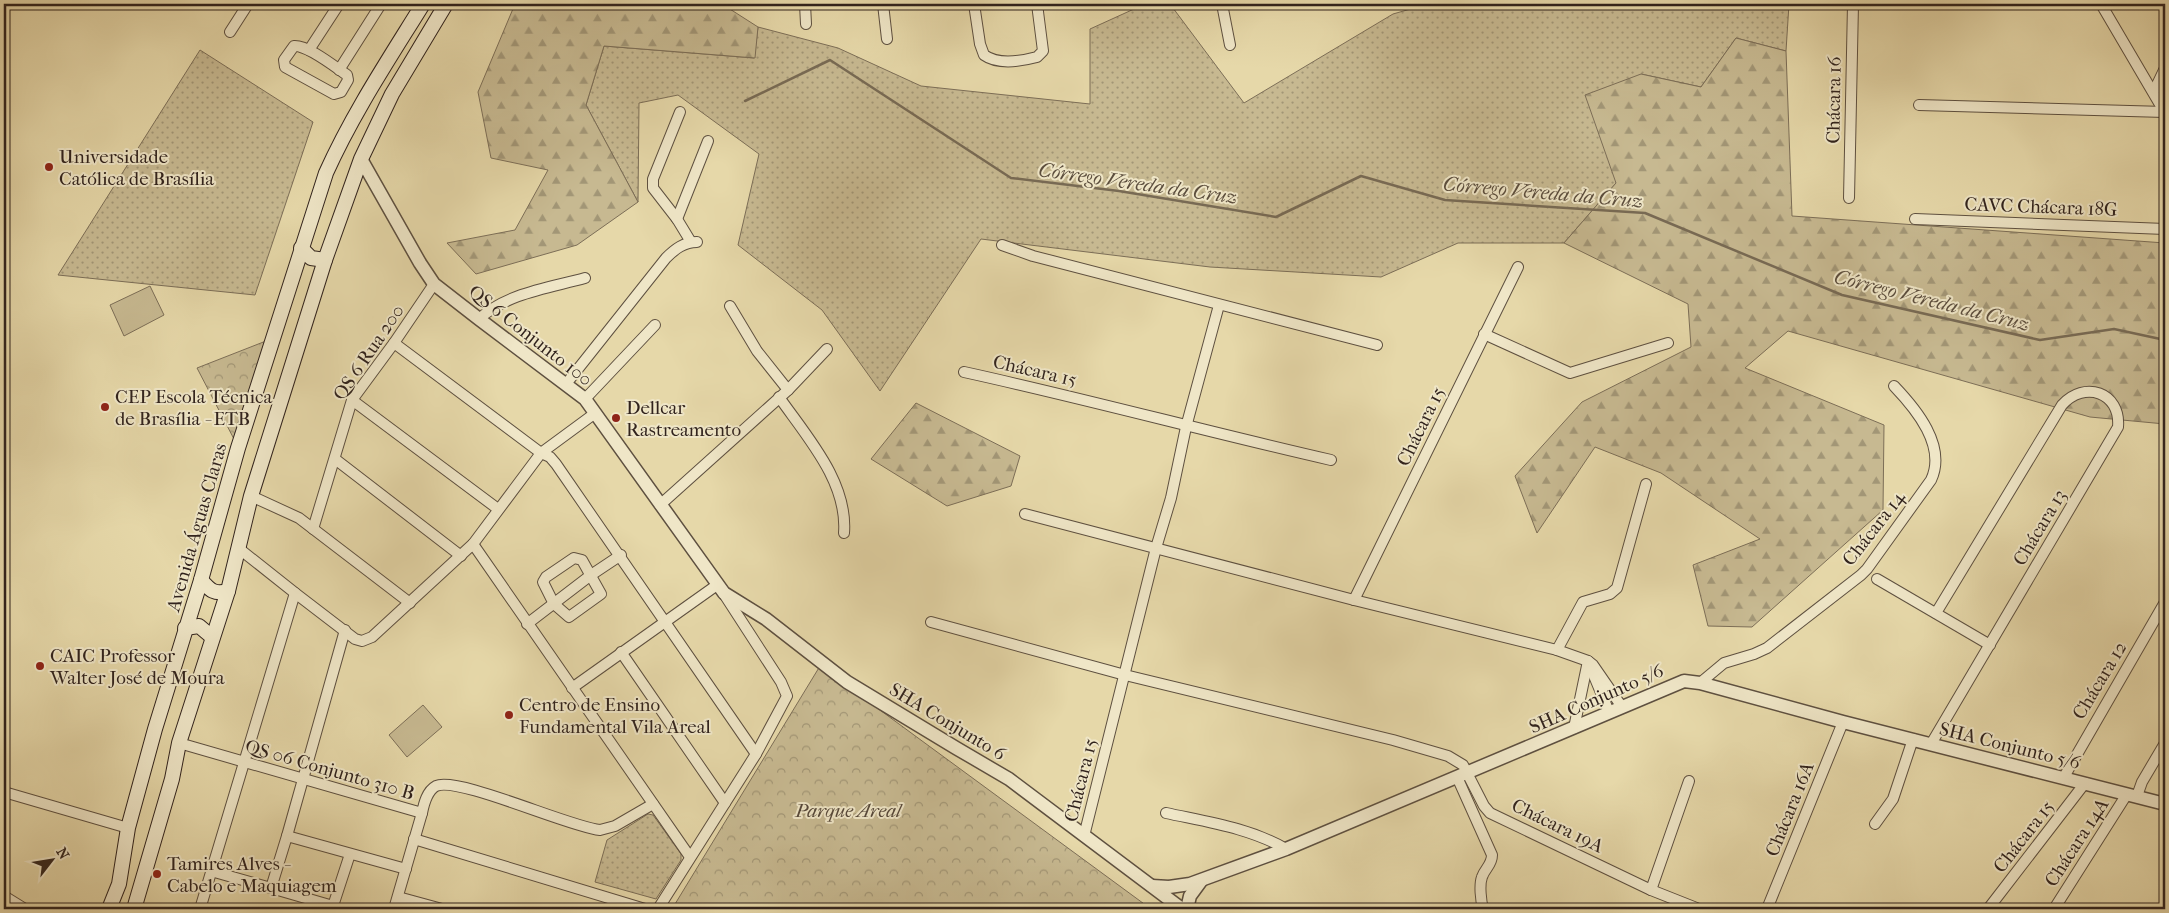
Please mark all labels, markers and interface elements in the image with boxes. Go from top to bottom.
street label: Chácara 16 [1822,55,1846,144]
place label: Universidade Católica de Brasília [59,146,214,190]
water label: Córrego Vereda da Cruz [1037,158,1239,209]
marker: Universidade Católica de Brasília [43,161,55,173]
water label: Córrego Vereda da Cruz [1442,172,1644,213]
street label: CAVC Chácara 18G [1964,193,2118,221]
water label: Córrego Vereda da Cruz [1832,265,2032,336]
street label: QS 6 Conjunto 100 [464,281,597,391]
street label: QS 6 Rua 200 [329,301,409,405]
street label: Chácara 15 [991,351,1079,391]
street label: Chácara 15 [1392,383,1449,470]
place label: CEP Escola Técnica de Brasília - ETB [115,386,272,430]
place label: Dellcar Rastreamento [626,397,742,441]
marker: CEP Escola Técnica de Brasília - ETB [99,401,111,413]
marker: Dellcar Rastreamento [610,412,622,424]
street label: Avenida Águas Claras [162,440,232,615]
street label: Chácara 13 [2009,485,2071,570]
street label: Chácara 14 [1838,486,1910,570]
street label: Chácara 12 [2068,637,2132,723]
place label: CAIC Professor Walter José de Moura [49,645,225,689]
street label: SHA Conjunto 5/6 [1526,659,1668,738]
marker: CAIC Professor Walter José de Moura [34,660,46,672]
street label: SHA Conjunto 6 [885,678,1010,766]
place label: Centro de Ensino Fundamental Vila Areal [519,694,711,738]
marker: Centro de Ensino Fundamental Vila Areal [503,709,515,721]
street label: SHA Conjunto 5/6 [1937,718,2083,774]
street label: QS 06 Conjunto 310 B [243,735,417,805]
street label: Chácara 15 [1060,736,1102,824]
street label: Chácara 16A [1761,758,1819,860]
street label: Chácara 19A [1508,794,1608,858]
street label: Chácara 14A [2040,794,2114,891]
street label: Chácara 15 [1989,796,2059,877]
park label: Parque Areal [794,800,903,822]
north arrow [28,836,78,886]
text: N [53,845,73,863]
place label: Tamires Alves - Cabelo e Maquiagem [167,853,337,897]
marker: Tamires Alves - Cabelo e Maquiagem [151,868,163,880]

